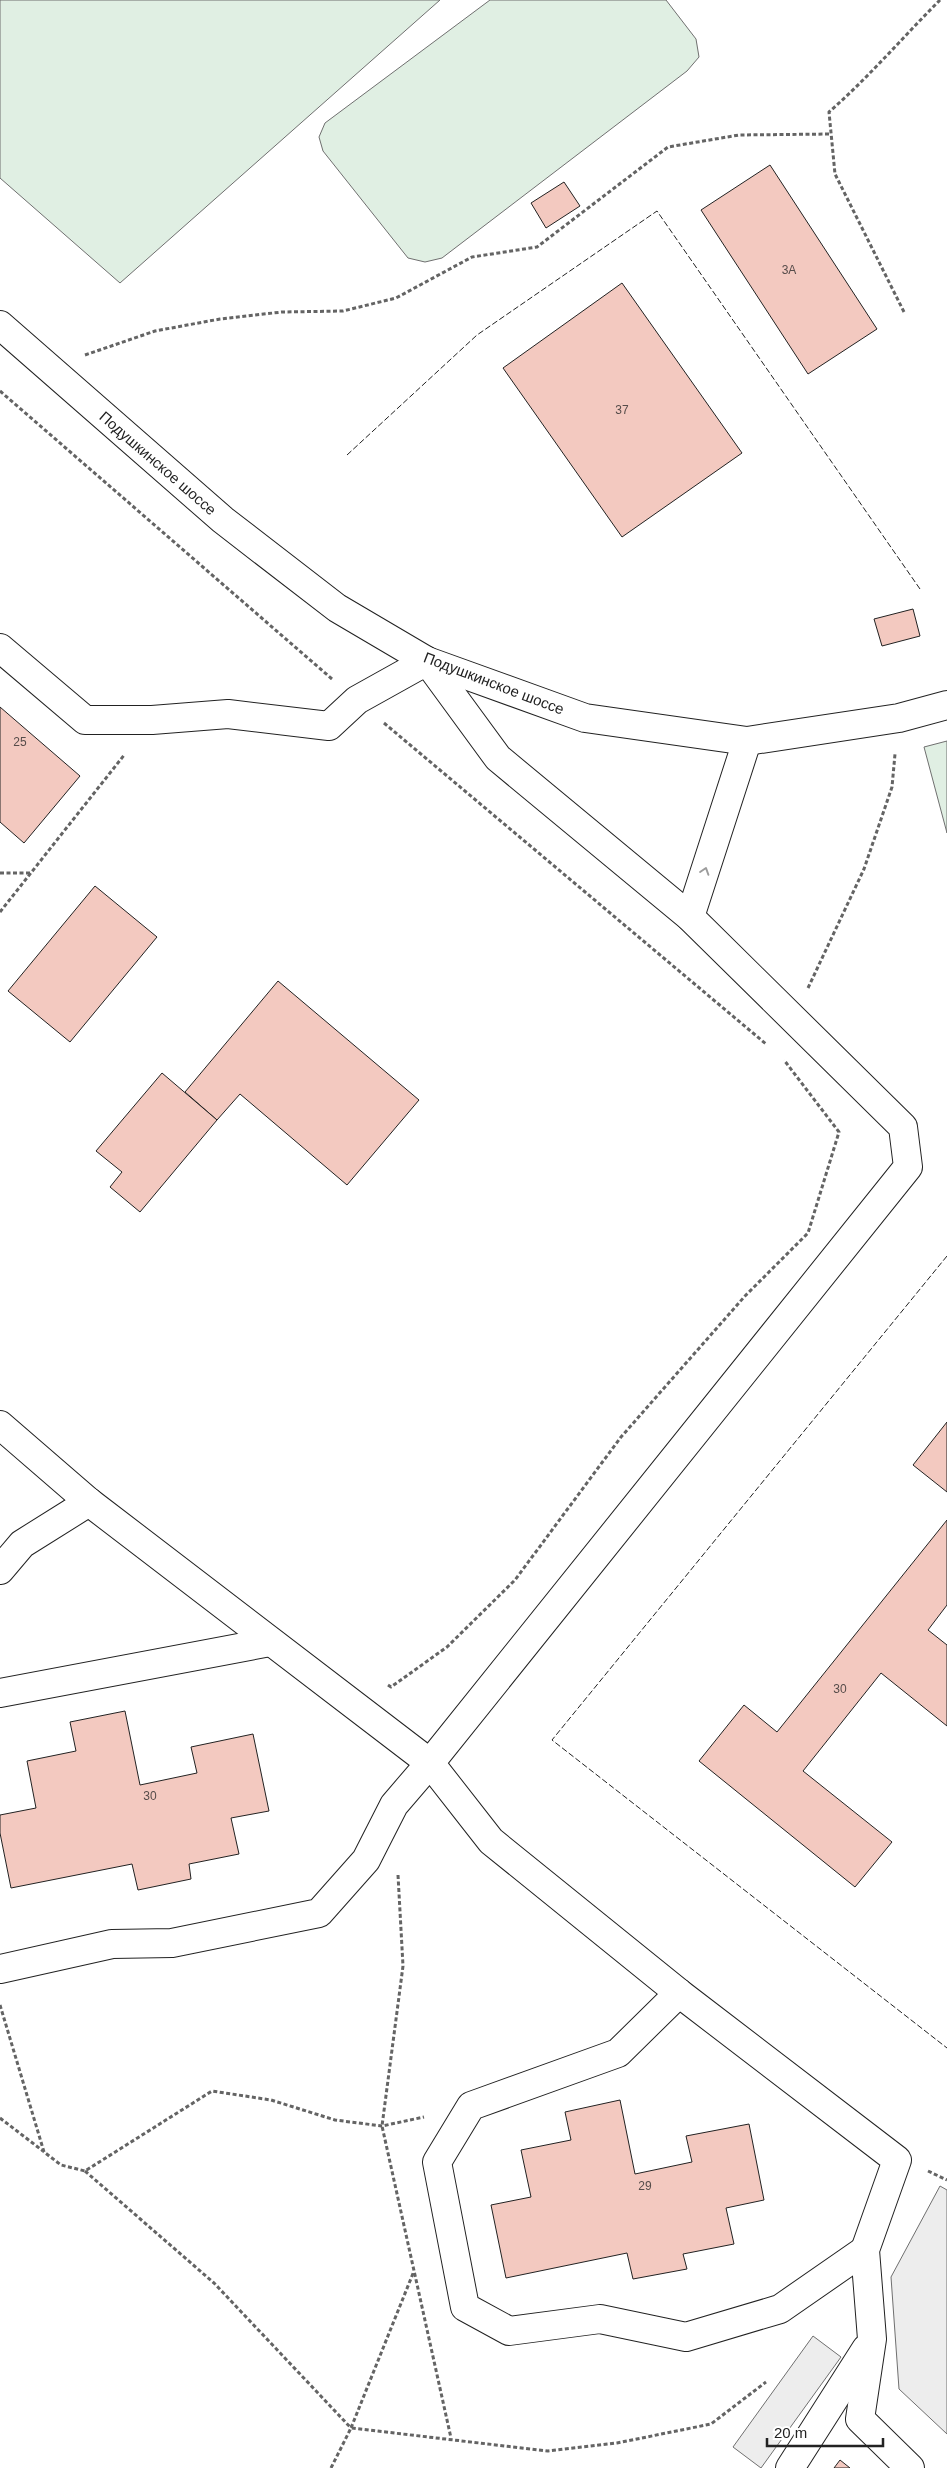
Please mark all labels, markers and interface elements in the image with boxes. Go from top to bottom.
house number: 3А [782,263,796,277]
house number: 37 [615,403,629,417]
street label: Подушкинское шоссе [96,408,220,518]
street label: Подушкинское шоссе [421,648,567,718]
house number: 25 [13,735,27,749]
one-way arrow [700,867,710,875]
house number: 30 [833,1682,847,1696]
house number: 30 [143,1789,157,1803]
house number: 29 [638,2179,652,2193]
scale bar [767,2416,883,2448]
text: 20 m [774,2424,807,2441]

